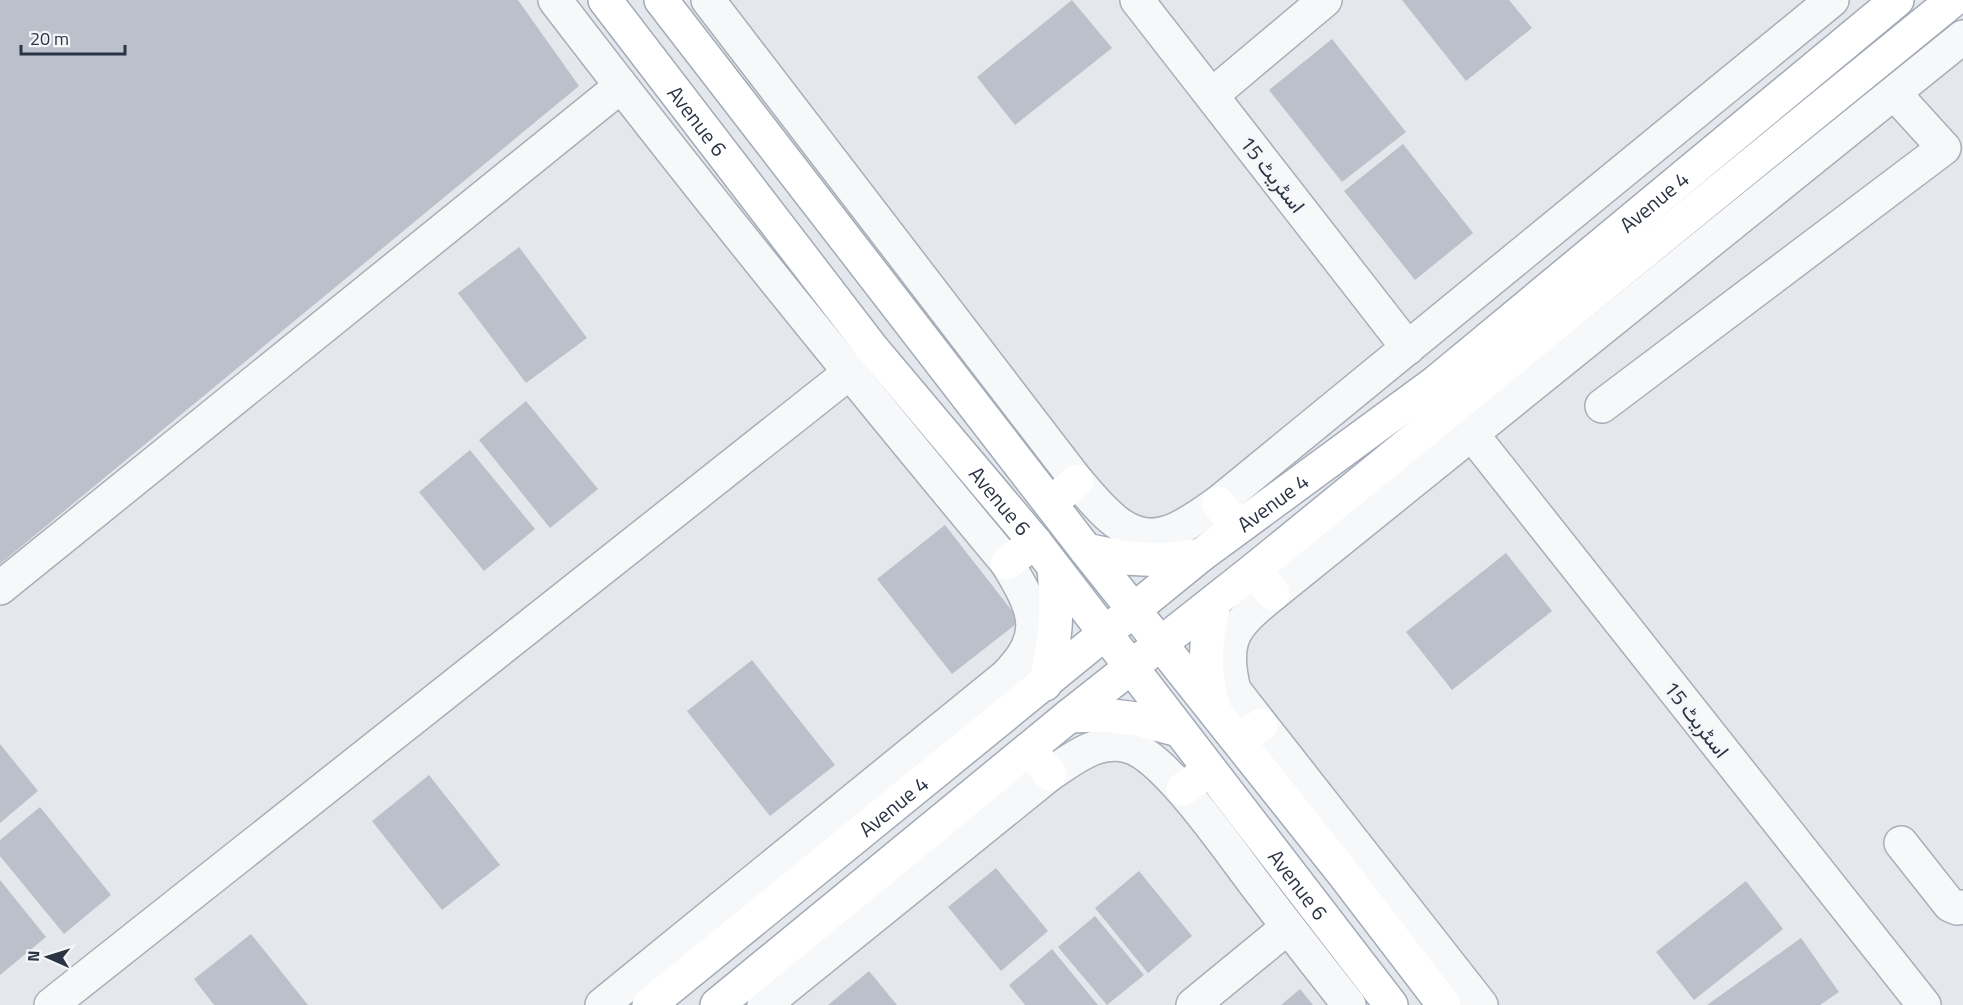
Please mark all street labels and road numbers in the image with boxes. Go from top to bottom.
street label: Avenue 6 [660,78,735,163]
street label: اسٹریٹ 15 [1232,128,1314,220]
street label: Avenue 4 [1612,163,1696,240]
street label: Avenue 6 [962,459,1039,542]
street label: Avenue 4 [1230,465,1315,540]
street label: اسٹریٹ 15 [1656,673,1738,765]
street label: Avenue 4 [851,768,935,844]
street label: Avenue 6 [1261,842,1336,927]

